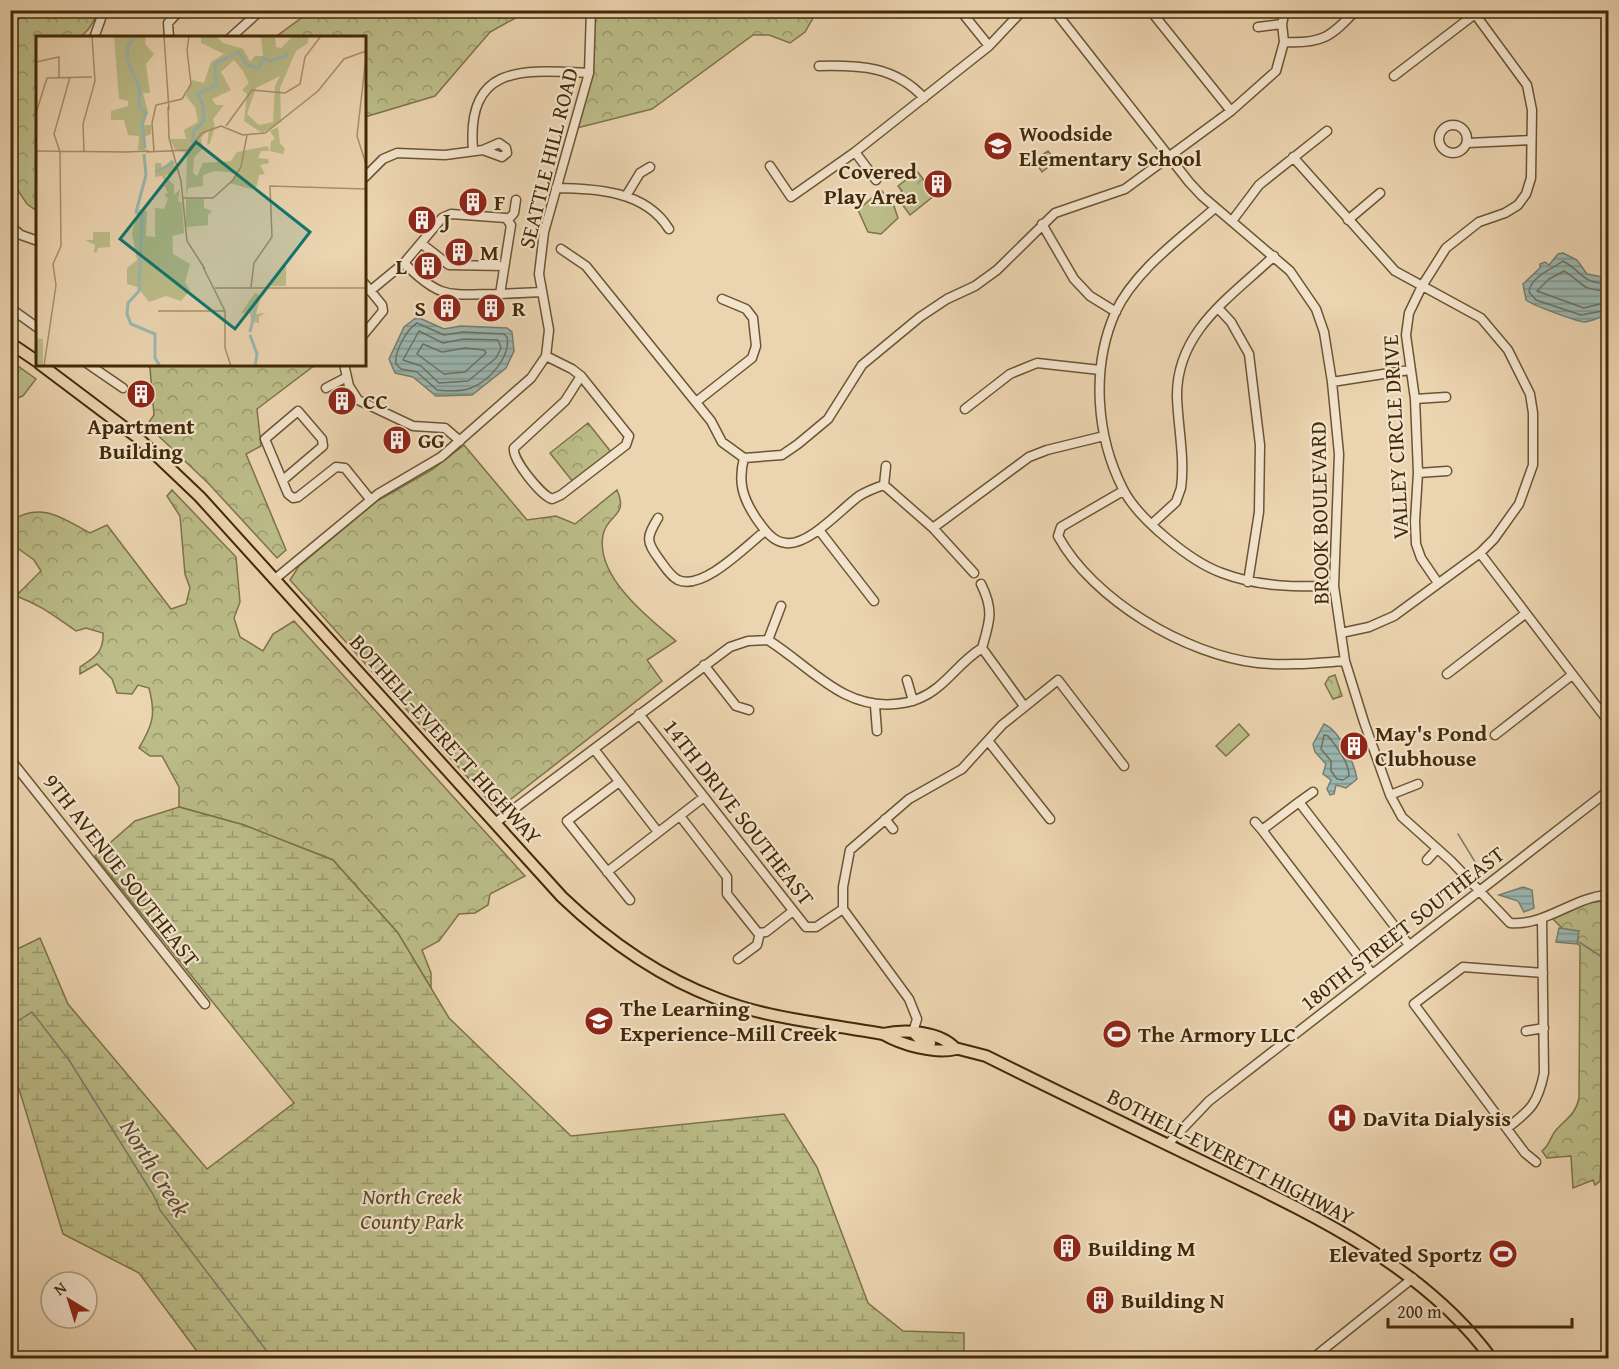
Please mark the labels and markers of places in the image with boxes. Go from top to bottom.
place label: Woodside Elementary School [1019,117,1202,174]
school or university icon: Woodside Elementary School [982,130,1014,162]
place label: Covered Play Area [824,155,918,212]
building icon: Covered Play Area [922,168,954,200]
building icon: F [457,186,489,218]
place label: F [494,186,505,218]
building icon: J [406,204,438,236]
place label: J [439,204,451,236]
building icon: M [443,236,475,268]
place label: M [480,236,499,268]
place label: L [396,250,408,282]
building icon: L [412,250,444,282]
place label: S [414,292,426,324]
building icon: S [431,292,463,324]
building icon: R [475,292,507,324]
place label: R [512,292,526,324]
building icon: Apartment Building [125,378,157,410]
building icon: CC [326,385,358,417]
place label: CC [363,385,388,417]
place label: Apartment Building [87,410,195,467]
building icon: GG [381,424,413,456]
place label: GG [418,424,445,456]
place label: May's Pond Clubhouse [1375,717,1487,774]
building icon: May's Pond Clubhouse [1338,730,1370,762]
place label: The Learning Experience-Mill Creek [620,992,837,1049]
school or university icon: The Learning Experience-Mill Creek [583,1005,615,1037]
sports icon: The Armory LLC [1101,1018,1133,1050]
place label: The Armory LLC [1138,1018,1296,1050]
hospital icon: DaVita Dialysis [1326,1102,1358,1134]
place label: DaVita Dialysis [1363,1102,1511,1134]
building icon: Building M [1051,1232,1083,1264]
place label: Building M [1088,1232,1196,1264]
place label: Elevated Sportz [1329,1238,1482,1270]
sports icon: Elevated Sportz [1487,1238,1519,1270]
building icon: Building N [1084,1284,1116,1316]
place label: Building N [1121,1284,1225,1316]

